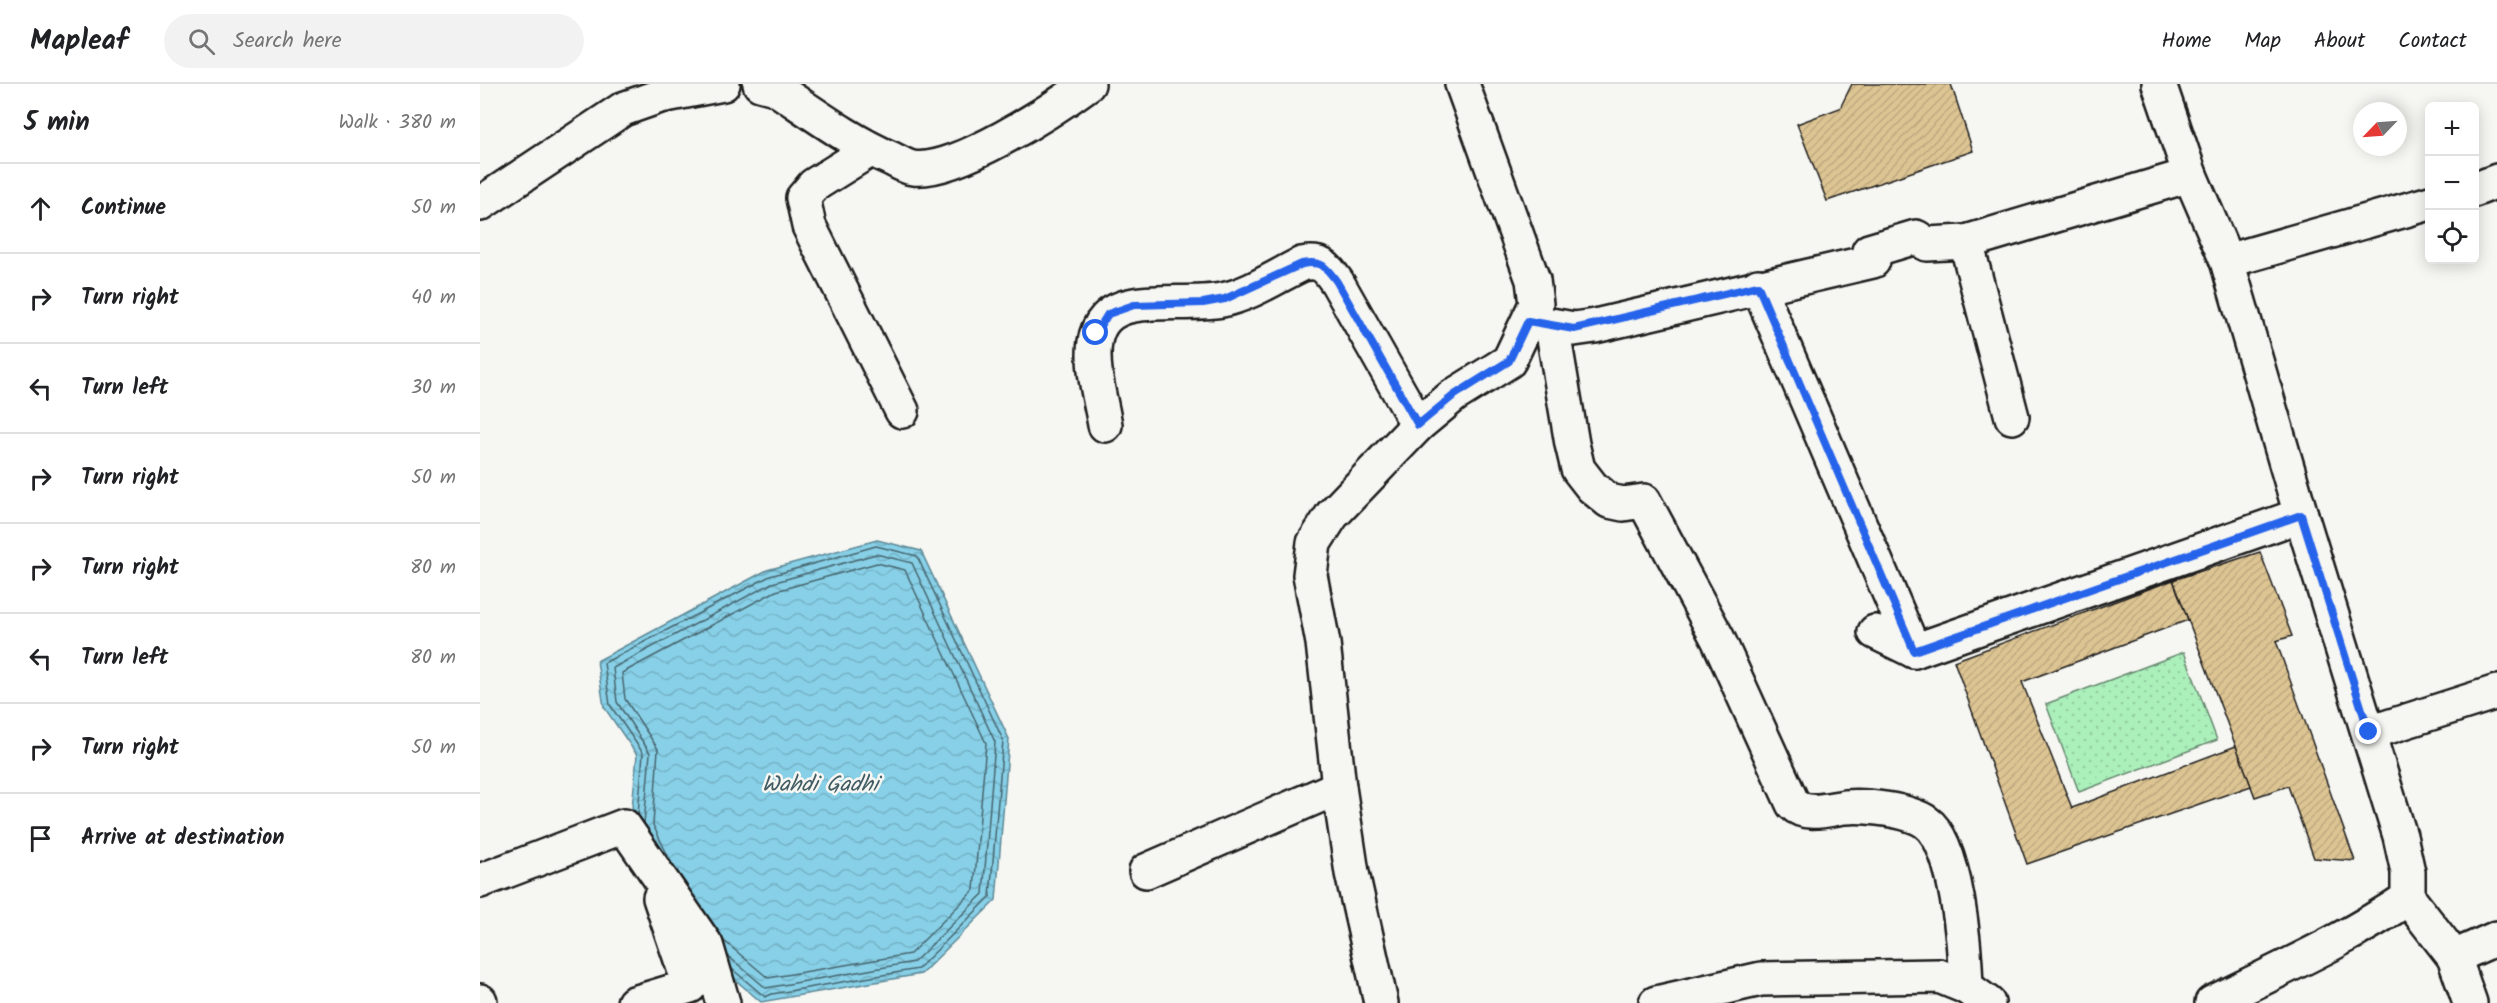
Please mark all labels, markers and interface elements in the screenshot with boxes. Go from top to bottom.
search box [164,14,584,68]
text: Mapleaf [30,19,128,64]
text: Search here [233,24,342,59]
icon: search [185,25,218,58]
text: Home [2162,25,2211,58]
text: Map [2244,25,2281,58]
text: About [2314,25,2365,58]
text: Contact [2398,25,2467,58]
text: 5 min [24,102,90,144]
north arrow [2353,102,2407,156]
map controls [2425,102,2479,264]
button: + [2425,102,2479,156]
text: Walk · 380 m [339,107,456,139]
button: − [2425,156,2479,210]
text: Continue [81,191,166,226]
icon: ahead [24,192,57,225]
text: 50 m [411,192,456,224]
button: locate [2425,210,2479,264]
text: Turn right [81,281,179,316]
icon: right [24,282,57,315]
text: 40 m [411,282,456,314]
route start [1082,319,1108,345]
text: Turn left [81,371,168,406]
icon: left [24,372,57,405]
text: 30 m [411,372,456,404]
text: Turn right [81,461,179,496]
icon: right [24,462,57,495]
text: 50 m [411,462,456,494]
text: Turn right [81,551,179,586]
icon: right [24,552,57,585]
text: 80 m [410,552,456,584]
text: Turn left [81,641,168,676]
icon: left [24,642,57,675]
text: 80 m [410,642,456,674]
route end [2355,718,2381,744]
text: Turn right [81,731,179,766]
icon: right [24,732,57,765]
text: 50 m [411,732,456,764]
water label: Wahdi Gadhi [762,768,883,803]
text: Arrive at destination [81,821,284,856]
icon: arrive [24,822,57,855]

